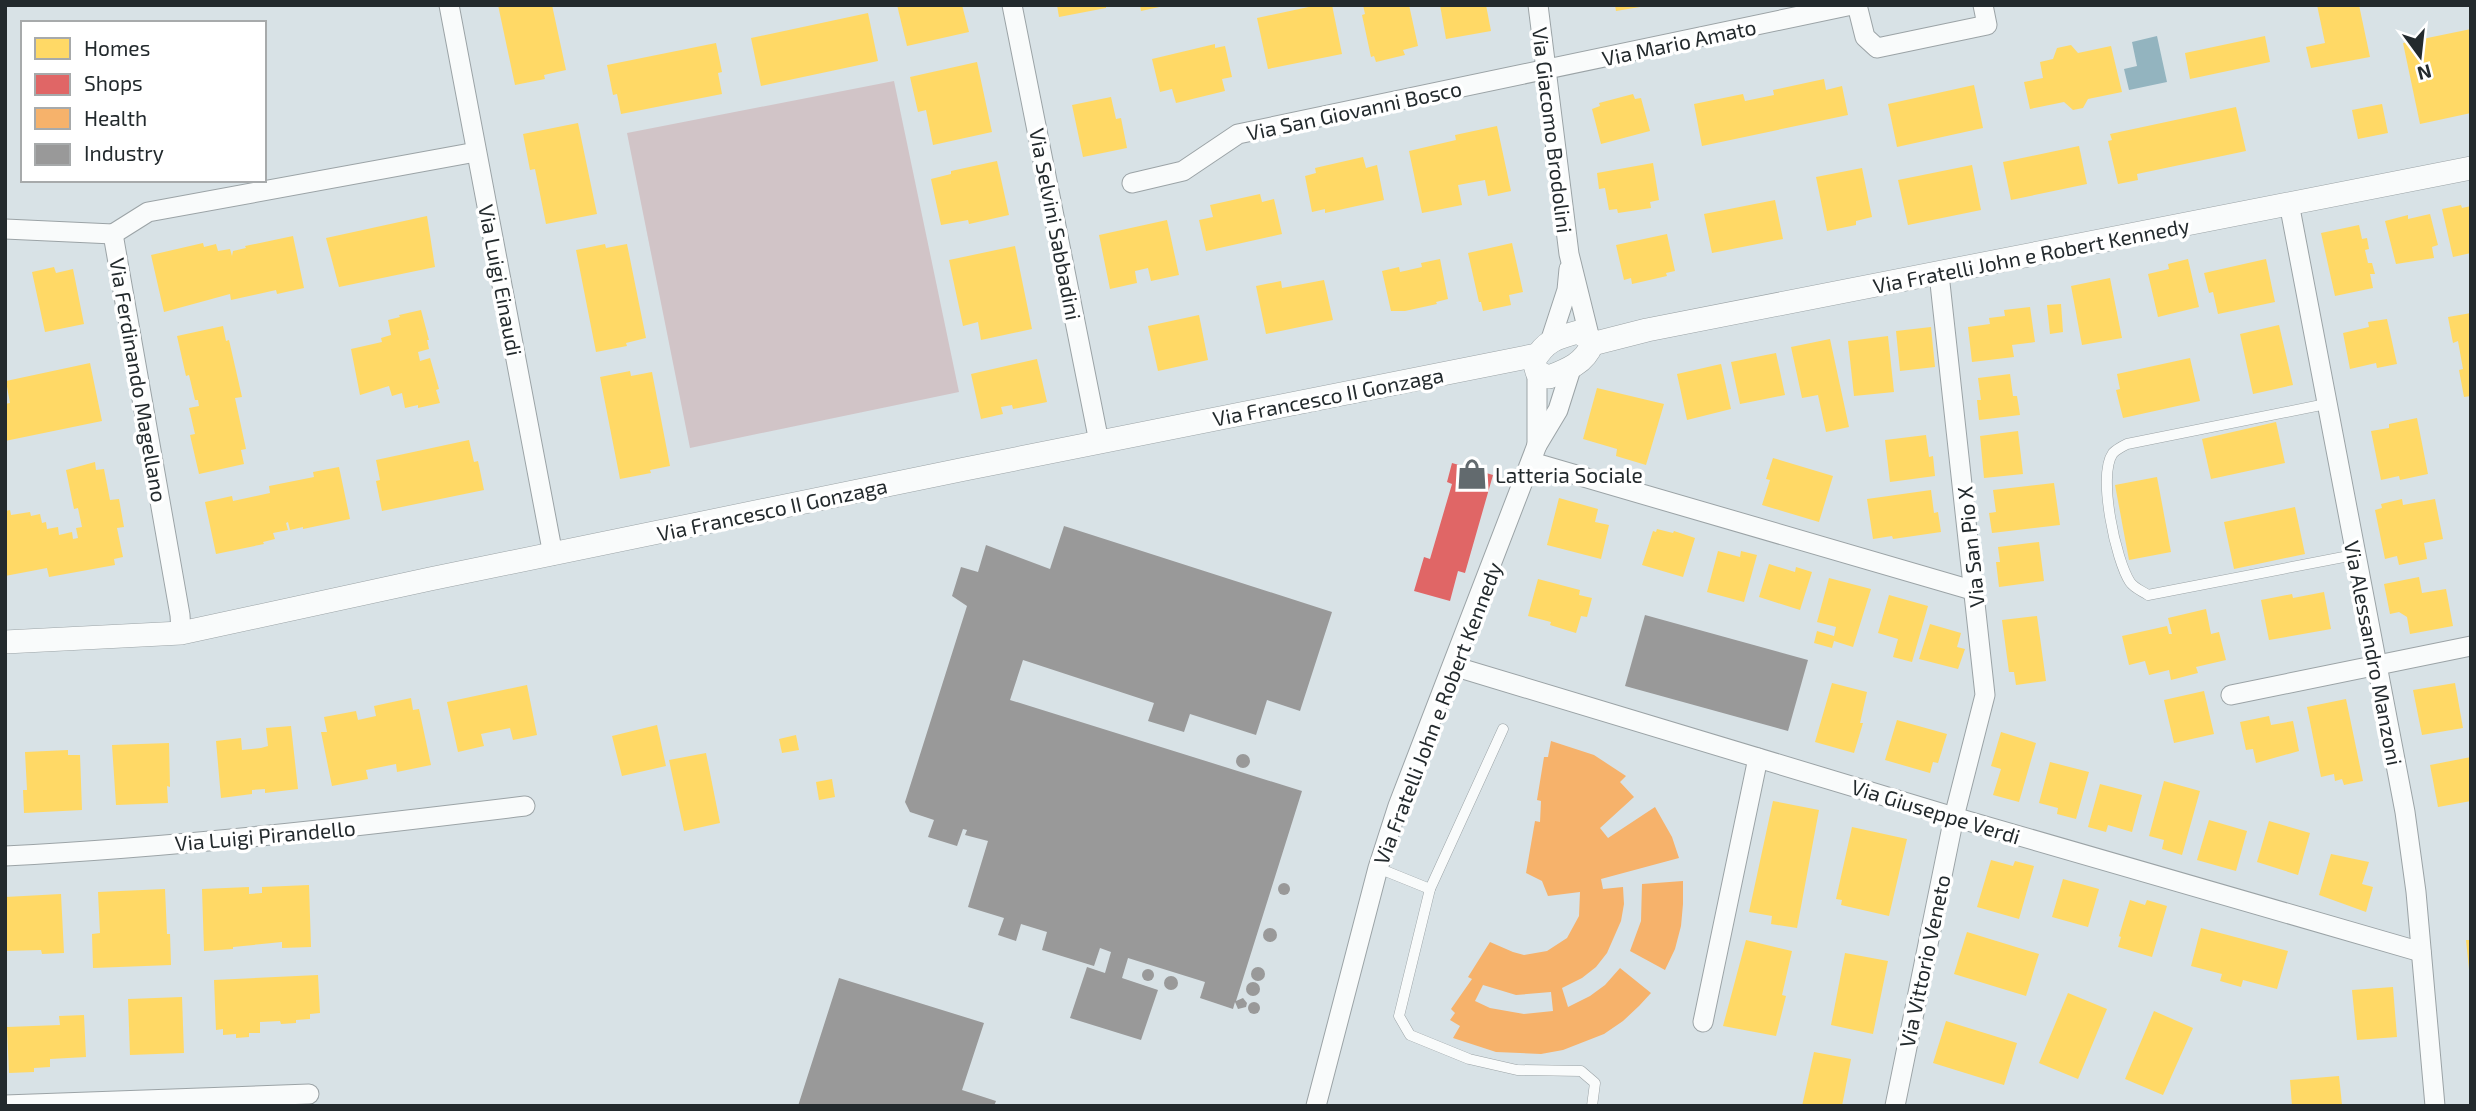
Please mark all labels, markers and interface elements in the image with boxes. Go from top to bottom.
street label: Via Mario Amato [1600,13,1758,71]
legend [21,21,266,182]
north arrow [2385,21,2455,91]
street label: Via Giacomo Brodolini [1528,26,1578,234]
text: Homes [84,35,150,60]
text: N [2415,60,2434,86]
text: Shops [84,70,143,95]
street label: Via San Giovanni Bosco [1244,75,1464,145]
text: Health [84,105,147,130]
street label: Via Selvini Sabbadini [1025,126,1087,322]
text: Industry [84,140,164,165]
street label: Via Luigi Einaudi [474,202,528,358]
street label: Via Fratelli John e Robert Kennedy [1871,212,2191,298]
street label: Via Ferdinando Magellano [105,256,173,504]
street label: Via Francesco II Gonzaga [1211,361,1445,431]
shop icon: Latteria Sociale [1455,457,1489,491]
place label: Latteria Sociale [1495,462,1643,487]
street label: Via Francesco II Gonzaga [655,472,889,546]
street label: Via San Pio X [1951,485,1989,609]
street label: Via Alessandro Manzoni [2340,539,2408,767]
street label: Via Fratelli John e Robert Kennedy [1368,558,1506,868]
street label: Via Giuseppe Verdi [1849,773,2023,849]
street label: Via Luigi Pirandello [174,815,356,855]
street label: Via Vittorio Veneto [1893,872,1955,1050]

